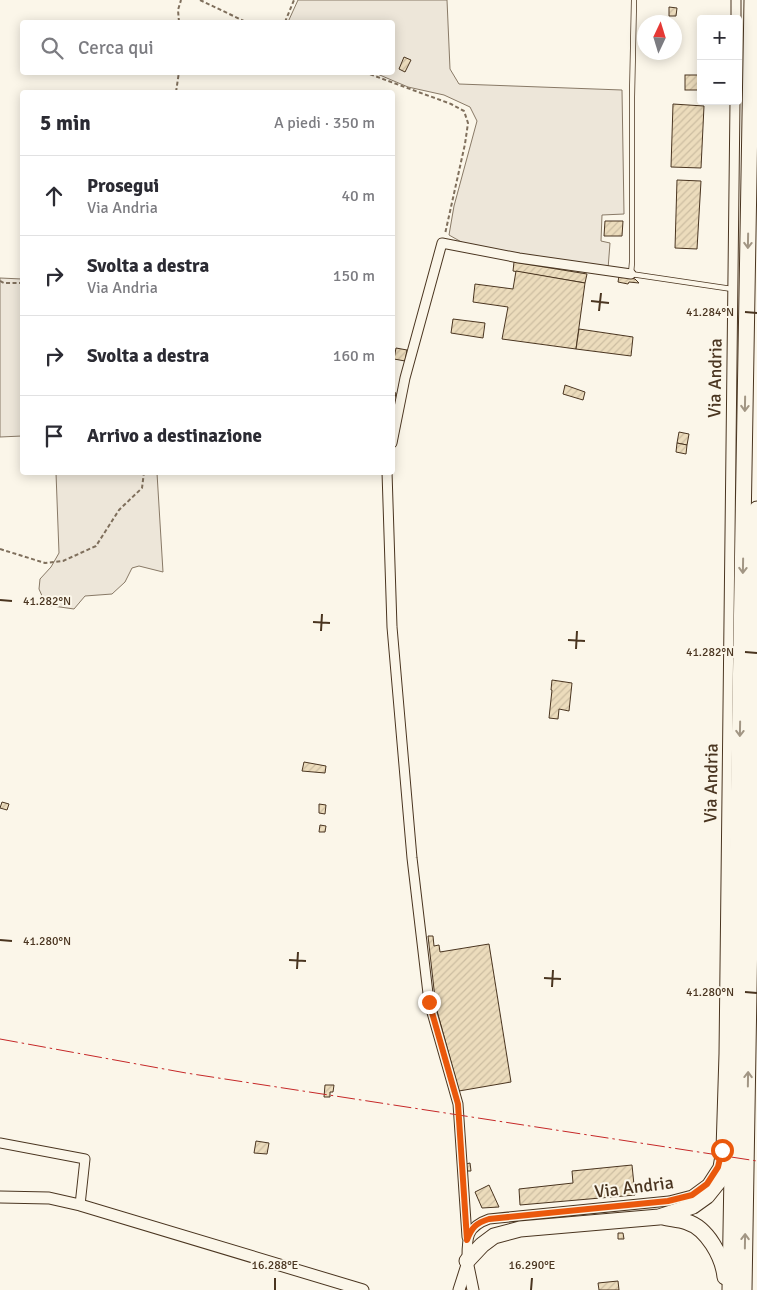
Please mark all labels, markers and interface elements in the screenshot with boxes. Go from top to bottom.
north arrow [637,15,682,60]
map controls [697,15,742,105]
button: + [697,15,742,60]
search box [20,20,395,75]
icon: search [38,34,66,62]
text: Cerca qui [78,36,154,60]
button: − [697,60,742,105]
text: 5 min [40,110,91,136]
text: A piedi · 350 m [274,113,375,133]
text: Prosegui [87,174,159,198]
icon: ahead [40,182,68,210]
text: 40 m [341,186,375,206]
text: Via Andria [87,198,158,218]
one-way arrow [743,232,753,249]
text: Svolta a destra [87,254,209,278]
icon: right [40,262,68,290]
text: 150 m [333,266,375,286]
text: Via Andria [87,278,158,298]
text: 41.284°N [686,305,734,320]
street label: Via Andria [703,338,727,418]
icon: right [40,342,68,370]
text: Svolta a destra [87,344,209,368]
text: 160 m [333,346,375,366]
one-way arrow [740,395,750,411]
icon: arrive [40,422,68,450]
text: Arrivo a destinazione [87,424,262,448]
one-way arrow [738,558,747,574]
text: 41.282°N [23,594,71,609]
text: 41.282°N [686,645,734,660]
one-way arrow [735,720,745,736]
street label: Via Andria [699,743,723,823]
text: 41.280°N [23,934,71,949]
text: 41.280°N [686,985,734,1000]
route end [418,991,441,1014]
one-way arrow [743,1071,753,1088]
route start [711,1139,734,1162]
street label: Via Andria [593,1171,675,1203]
one-way arrow [740,1234,750,1250]
text: 16.288°E [252,1258,299,1273]
text: 16.290°E [509,1258,556,1273]

